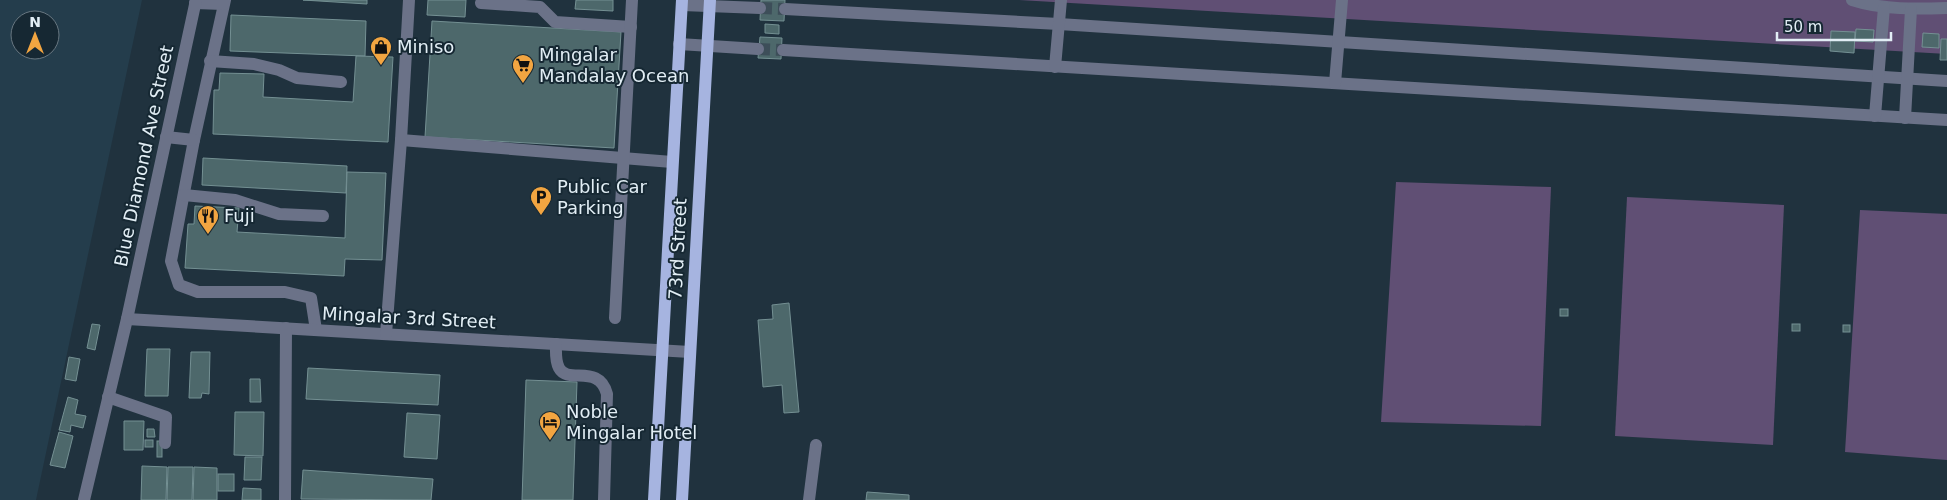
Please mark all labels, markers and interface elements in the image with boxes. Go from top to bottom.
north arrow [10,10,60,60]
scale bar [1777,10,1891,42]
text: N [29,14,41,30]
text: 50 m [1784,18,1822,36]
shop icon: Miniso [369,35,393,66]
place label: Miniso [397,36,454,57]
street label: Blue Diamond Ave Street [110,43,177,269]
place label: Mingalar Mandalay Ocean [539,44,689,86]
supermarket icon: Mingalar Mandalay Ocean [511,53,535,84]
place label: Public Car Parking [557,176,648,218]
parking icon: Public Car Parking [529,185,553,216]
street label: 73rd Street [664,198,691,300]
restaurant icon: Fuji [196,204,220,235]
place label: Fuji [224,205,255,226]
street label: Mingalar 3rd Street [322,302,496,333]
place label: Noble Mingalar Hotel [566,401,697,443]
hotel icon: Noble Mingalar Hotel [538,410,562,441]

